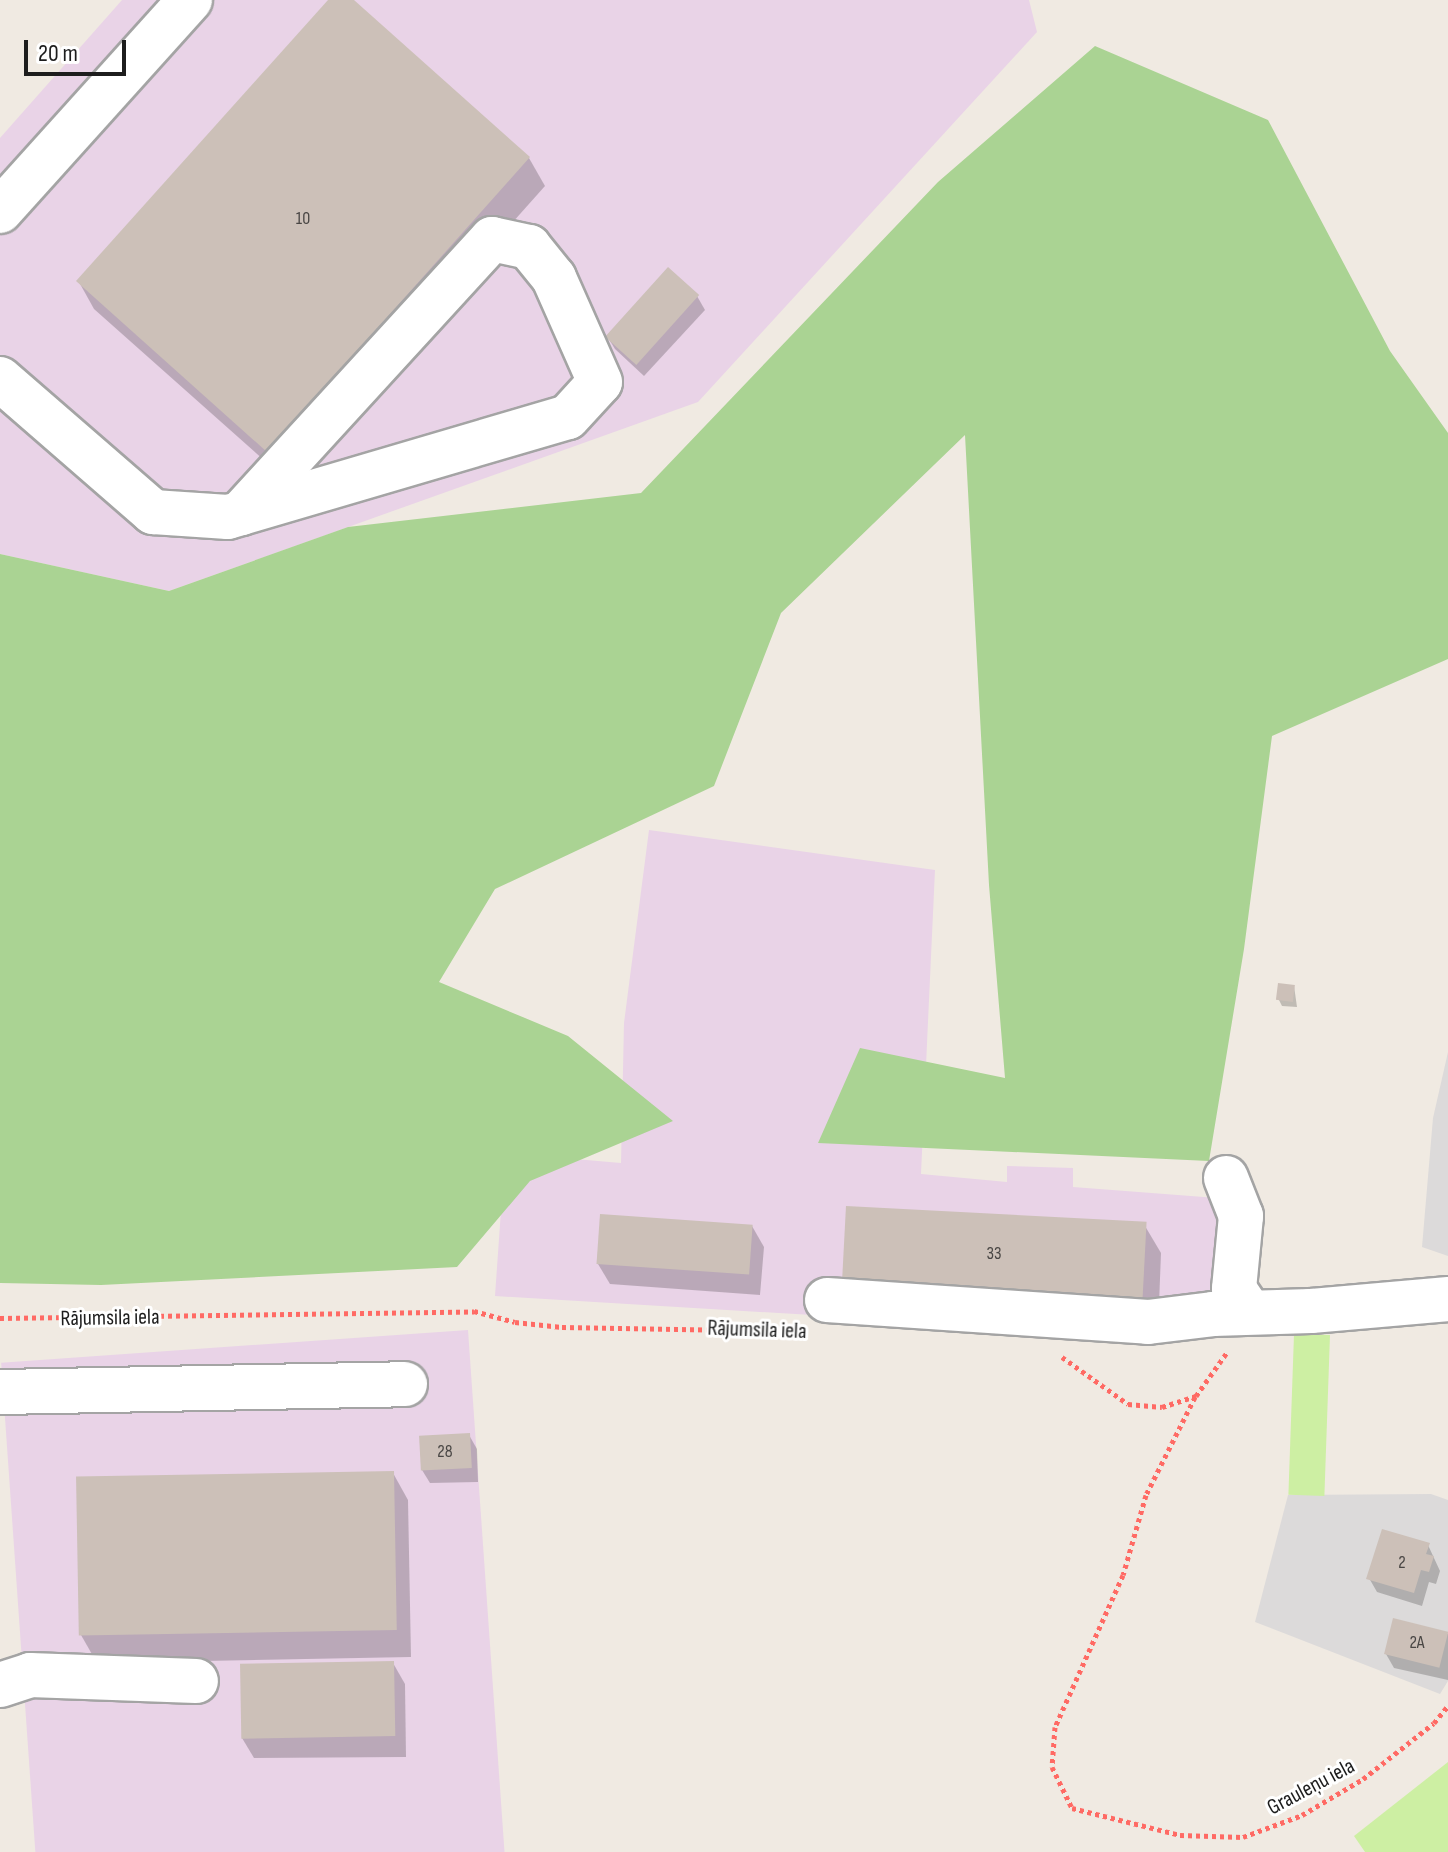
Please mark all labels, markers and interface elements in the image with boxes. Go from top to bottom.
scale bar [28,24,130,74]
text: 20 m [38,39,78,68]
house number: 10 [296,208,310,230]
house number: 33 [986,1243,1002,1265]
street label: Rājumsila iela [60,1304,160,1332]
street label: Rājumsila iela [707,1315,807,1345]
house number: 28 [437,1441,453,1463]
house number: 2 [1398,1552,1406,1574]
house number: 2A [1409,1632,1425,1654]
street label: Grauleņu iela [1263,1753,1359,1821]

